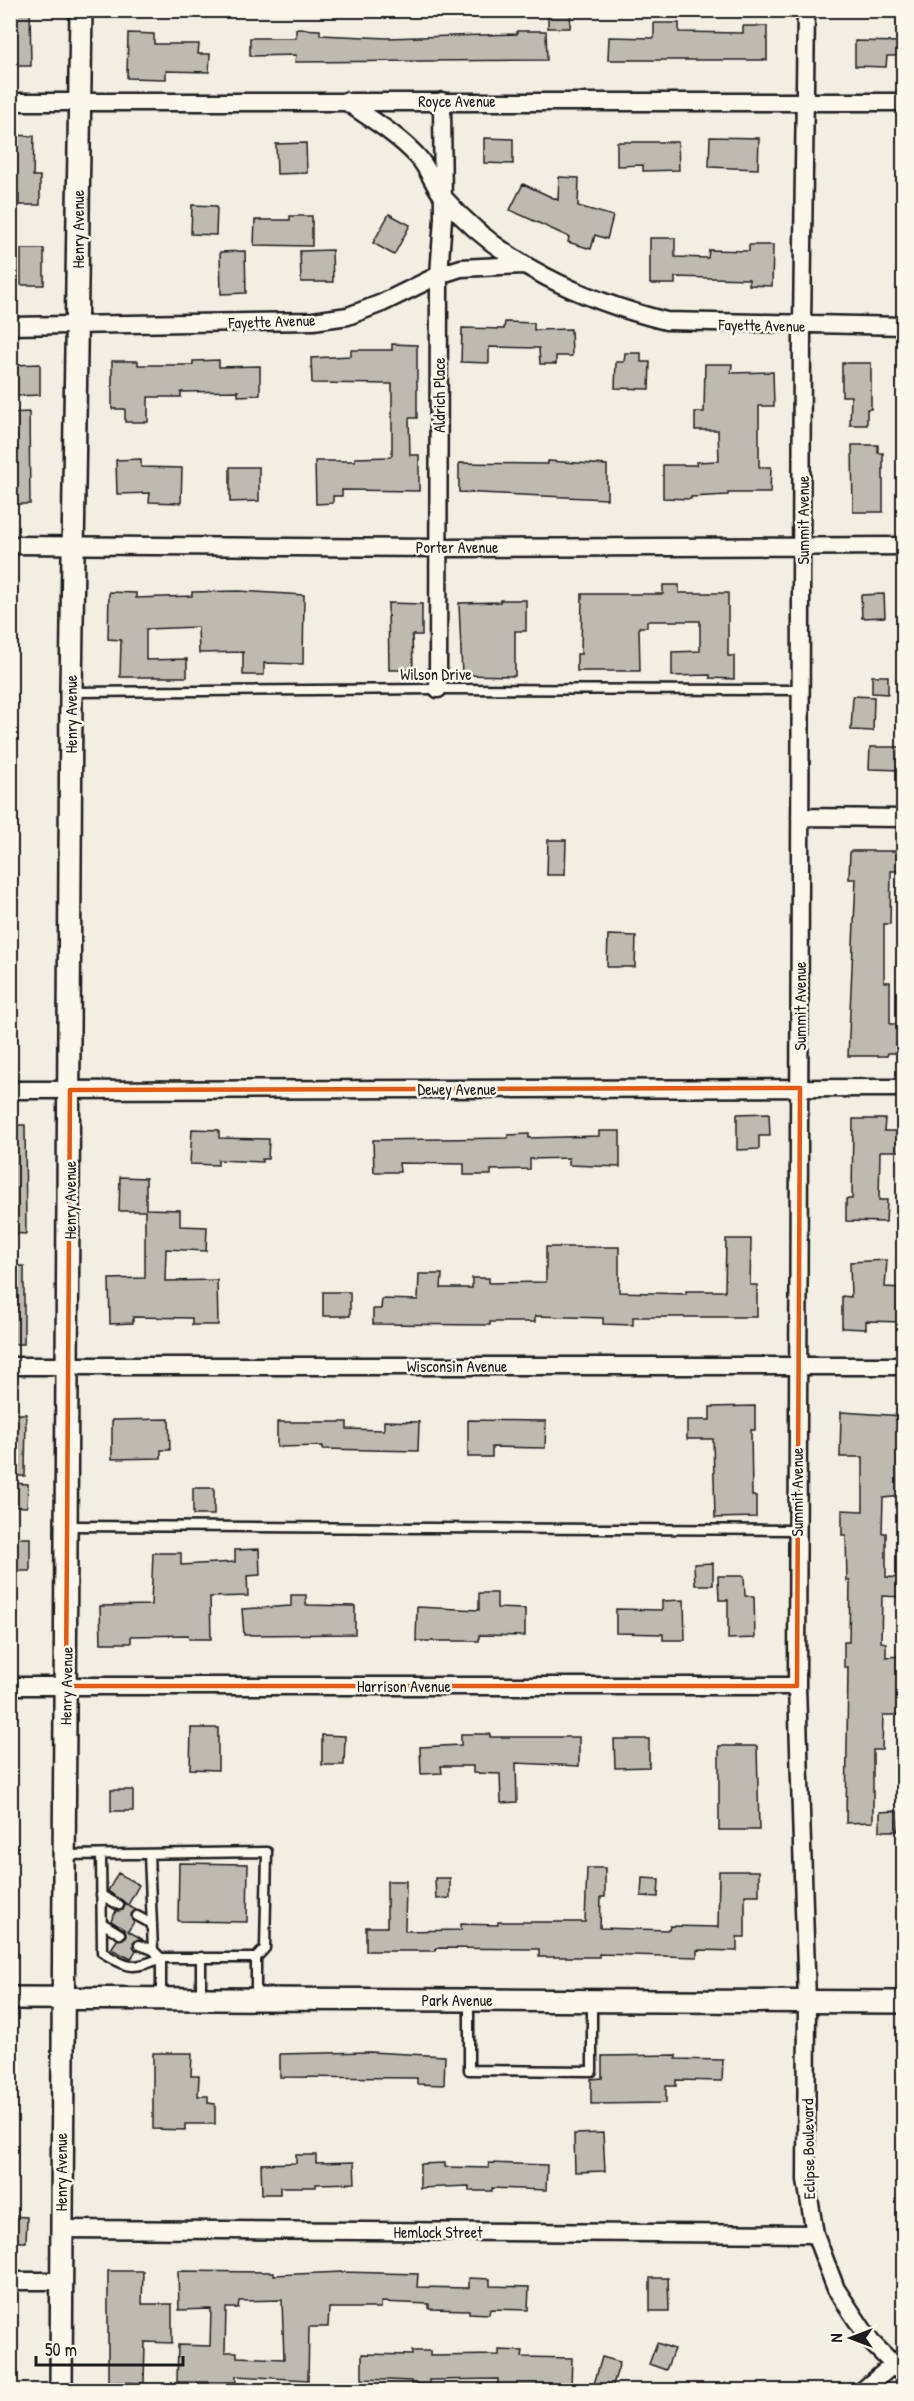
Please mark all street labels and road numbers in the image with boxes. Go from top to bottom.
street label: Royce Avenue [418,90,496,112]
street label: Henry Avenue [67,189,89,268]
street label: Fayette Avenue [227,308,317,334]
street label: Fayette Avenue [717,313,806,337]
street label: Aldrich Place [428,357,450,433]
street label: Summit Avenue [792,475,814,564]
street label: Porter Avenue [416,536,499,558]
street label: Wilson Drive [400,663,472,685]
street label: Henry Avenue [60,674,82,753]
street label: Summit Avenue [789,961,811,1050]
street label: Dewey Avenue [418,1078,497,1100]
street label: Henry Avenue [59,1160,81,1239]
street label: Wisconsin Avenue [407,1355,508,1377]
street label: Summit Avenue [786,1447,808,1536]
street label: Henry Avenue [54,1646,78,1725]
street label: Harrison Avenue [357,1675,452,1697]
street label: Park Avenue [421,1989,493,2011]
street label: Eclipse Boulevard [796,2098,820,2200]
street label: Henry Avenue [50,2132,72,2211]
street label: Hemlock Street [393,2221,483,2243]

